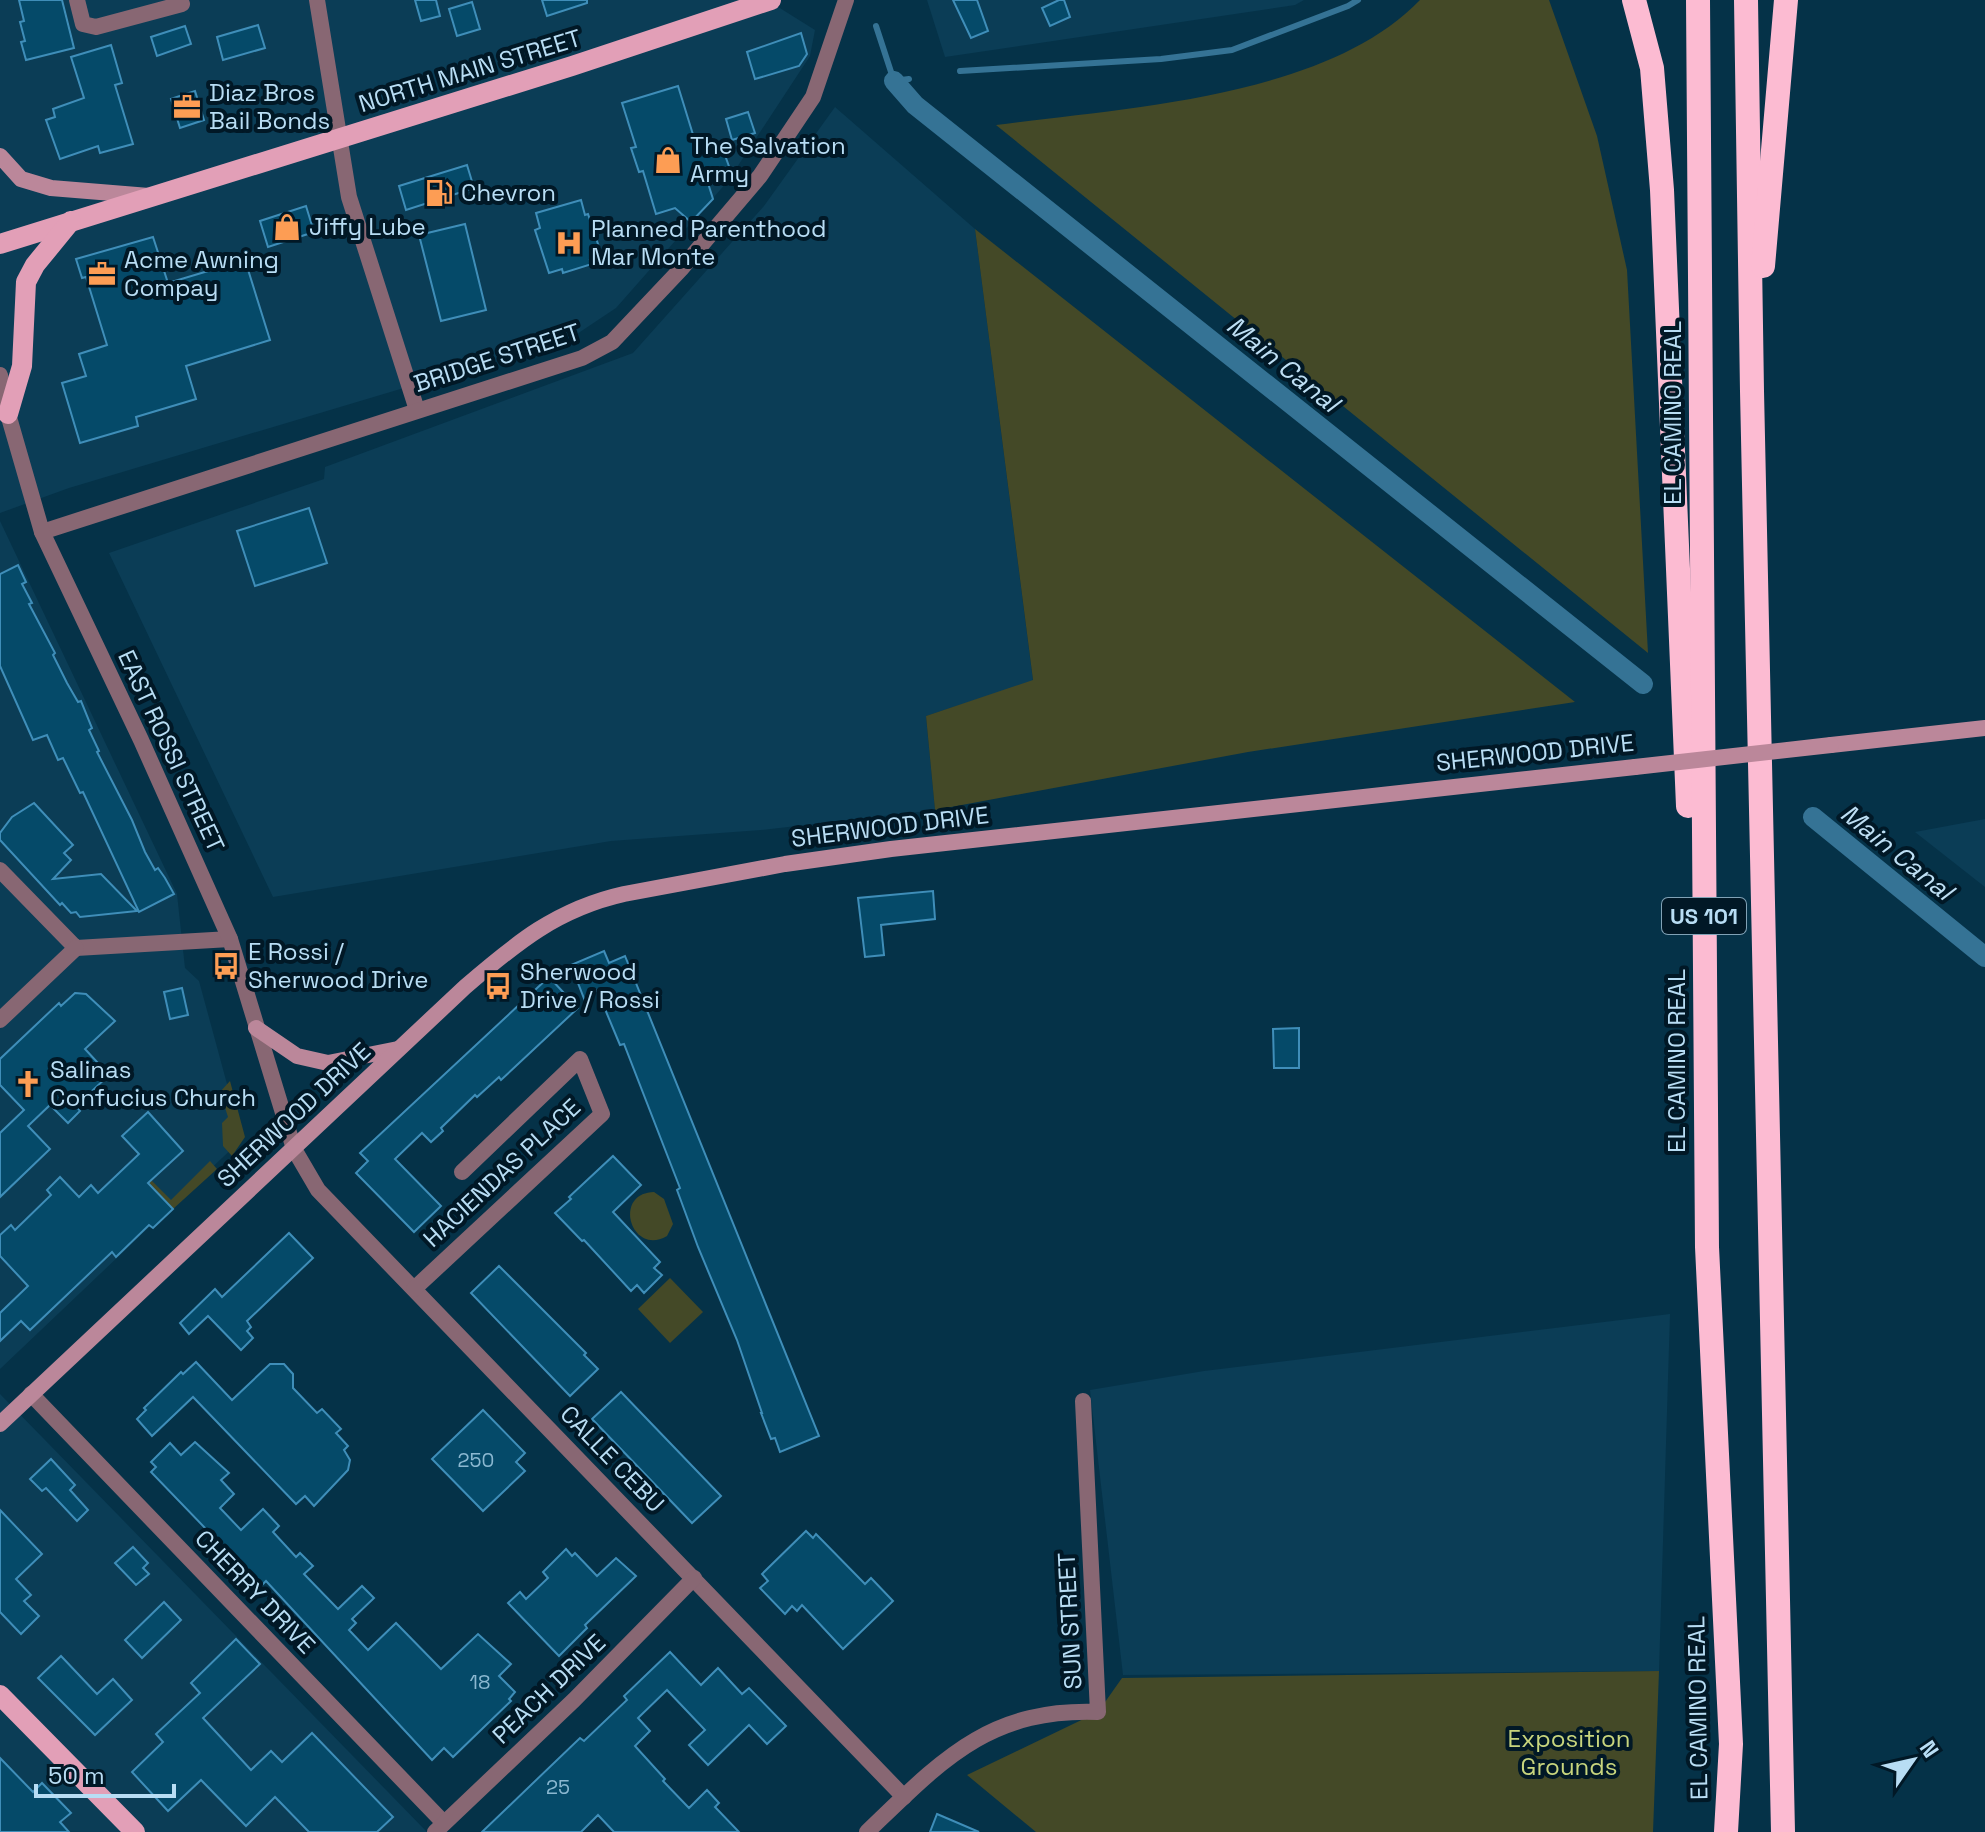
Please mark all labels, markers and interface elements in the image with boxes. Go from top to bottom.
street label: NORTH MAIN STREET [355,22,585,119]
place label: Diaz Bros Bail Bonds [209,77,330,136]
office icon: Diaz Bros Bail Bonds [172,92,202,122]
place label: The Salvation Army [690,130,846,189]
shop icon: The Salvation Army [653,145,683,175]
place label: Chevron [461,177,556,208]
fuel station icon: Chevron [424,178,454,208]
place label: Jiffy Lube [309,211,426,242]
shop icon: Jiffy Lube [272,212,302,242]
place label: Planned Parenthood Mar Monte [591,213,826,272]
hospital icon: Planned Parenthood Mar Monte [554,228,584,258]
place label: Acme Awning Compay [124,244,279,303]
office icon: Acme Awning Compay [87,259,117,289]
water label: Main Canal [1220,308,1348,421]
street label: BRIDGE STREET [410,316,584,399]
street label: EL CAMINO REAL [1657,321,1688,505]
street label: EAST ROSSI STREET [111,645,232,857]
street label: SHERWOOD DRIVE [1434,727,1635,778]
water label: Main Canal [1834,796,1962,909]
street label: SHERWOOD DRIVE [789,799,990,854]
road number: US 101 [1662,898,1746,934]
place label: E Rossi / Sherwood Drive [248,936,428,995]
bus stop icon: E Rossi / Sherwood Drive [211,951,241,981]
place label: Sherwood Drive / Rossi [520,956,660,1015]
street label: EL CAMINO REAL [1661,969,1692,1153]
bus stop icon: Sherwood Drive / Rossi [483,971,513,1001]
street label: SHERWOOD DRIVE [210,1036,377,1194]
place label: Salinas Confucius Church [50,1054,256,1113]
church icon: Salinas Confucius Church [13,1069,43,1099]
street label: HACIENDAS PLACE [416,1092,587,1254]
street label: CALLE CEBU [554,1399,671,1519]
house number: 250 [458,1447,494,1473]
street label: CHERRY DRIVE [188,1523,322,1660]
street label: SUN STREET [1050,1552,1089,1690]
street label: EL CAMINO REAL [1680,1616,1715,1800]
street label: PEACH DRIVE [486,1627,612,1750]
house number: 18 [470,1669,490,1695]
north arrow [1873,1720,1953,1800]
park label: Exposition Grounds [1507,1723,1631,1782]
text: N [1914,1735,1945,1763]
scale bar [36,1748,174,1798]
text: 50 m [48,1760,105,1791]
house number: 25 [546,1774,570,1800]

